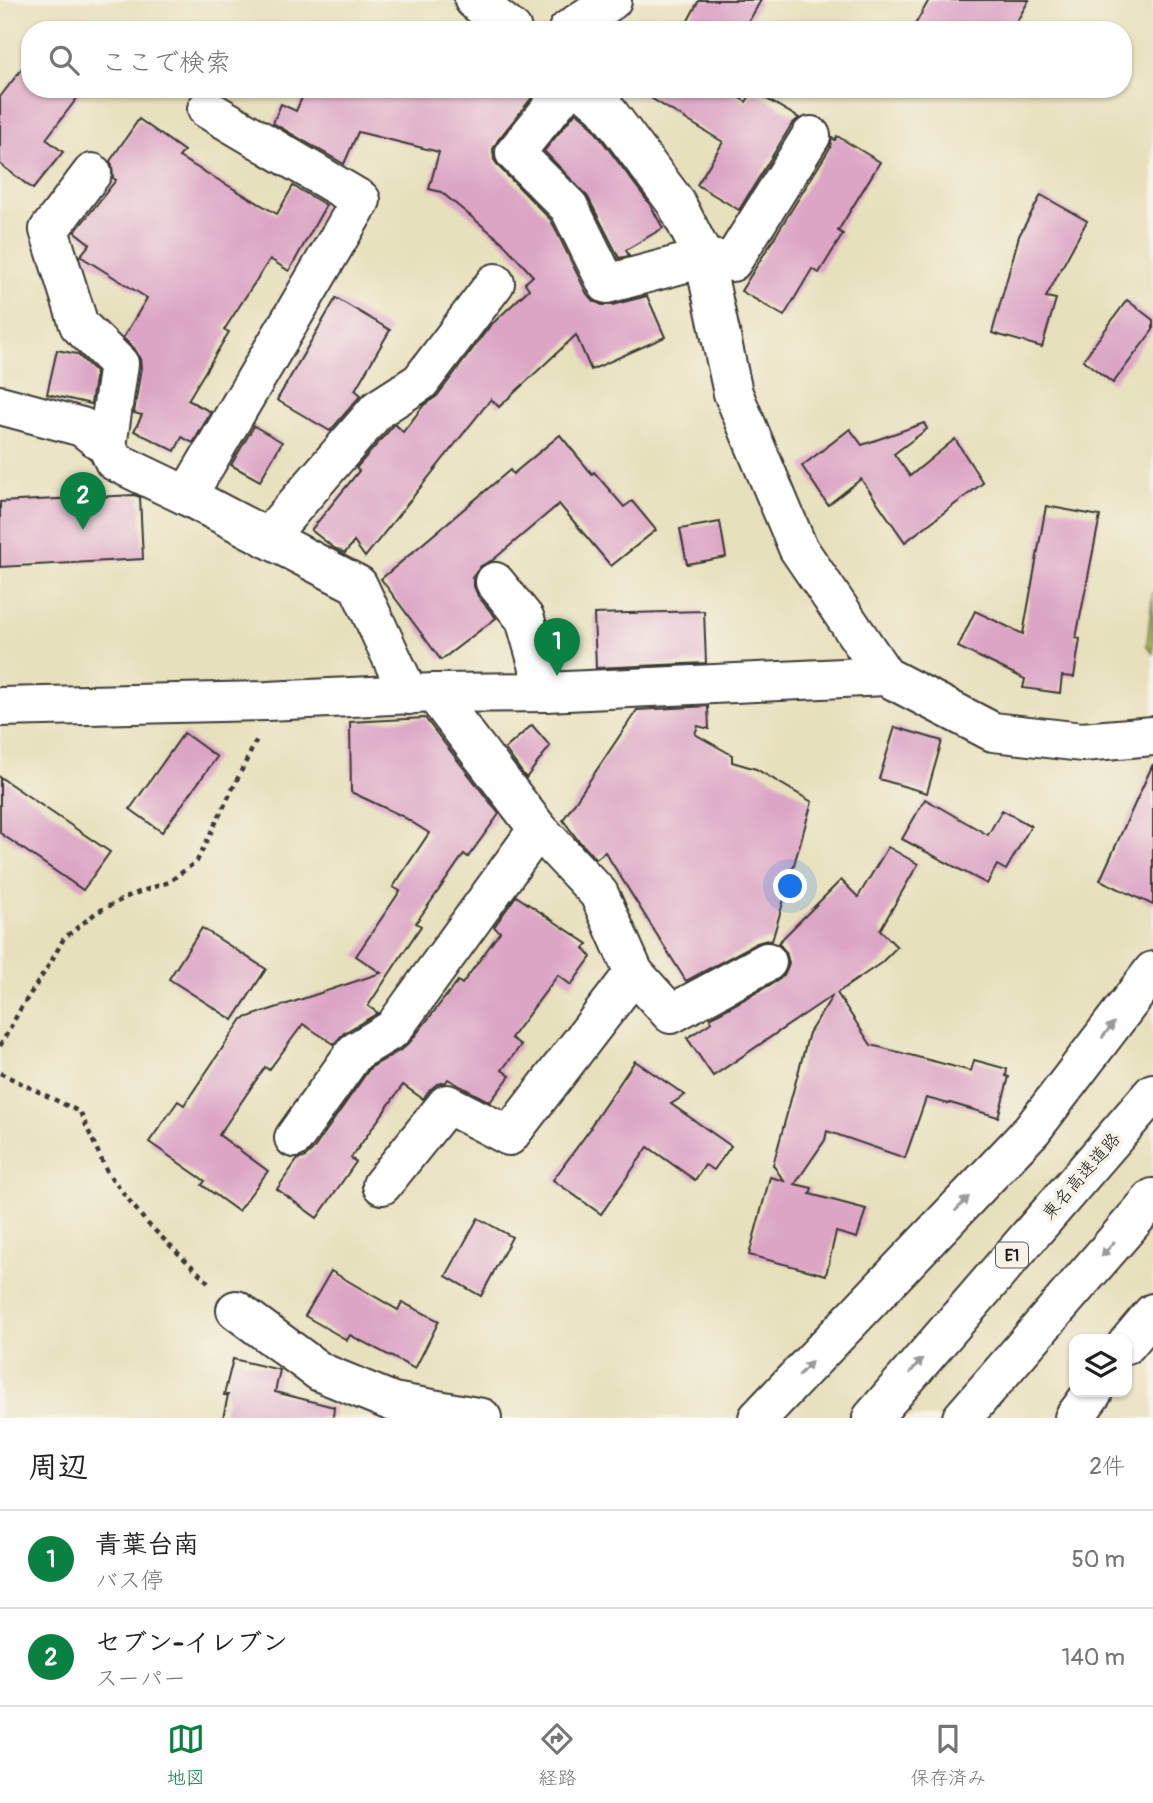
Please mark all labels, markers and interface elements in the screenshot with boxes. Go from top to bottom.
search box [21,21,1132,98]
icon: search [45,41,83,79]
text: ここで検索 [101,47,231,79]
pin: 2 [60,472,106,530]
pin: 1 [534,618,580,676]
your location [773,869,807,903]
one-way arrow [1101,1021,1115,1039]
street label: 東名高速道路 [1037,1128,1125,1225]
one-way arrow [953,1195,970,1212]
one-way arrow [1101,1241,1116,1258]
road number: E1 [996,1242,1028,1268]
map controls [1069,1334,1132,1397]
button: layers [1069,1334,1132,1397]
one-way arrow [908,1357,923,1374]
one-way arrow [797,1360,813,1377]
text: 周辺 [28,1449,88,1486]
text: 2件 [1089,1452,1125,1481]
text: 青葉台南 [95,1529,199,1561]
text: 1 [47,1545,56,1574]
text: 50 m [1071,1545,1125,1574]
text: バス停 [95,1566,164,1595]
text: セブン-イレブン [95,1627,288,1659]
text: 2 [45,1643,57,1672]
text: 140 m [1062,1643,1125,1672]
text: スーパー [95,1664,186,1693]
tab: 地図 [167,1720,205,1790]
tab: 経路 [538,1720,576,1790]
tab: 保存済み [910,1720,986,1790]

